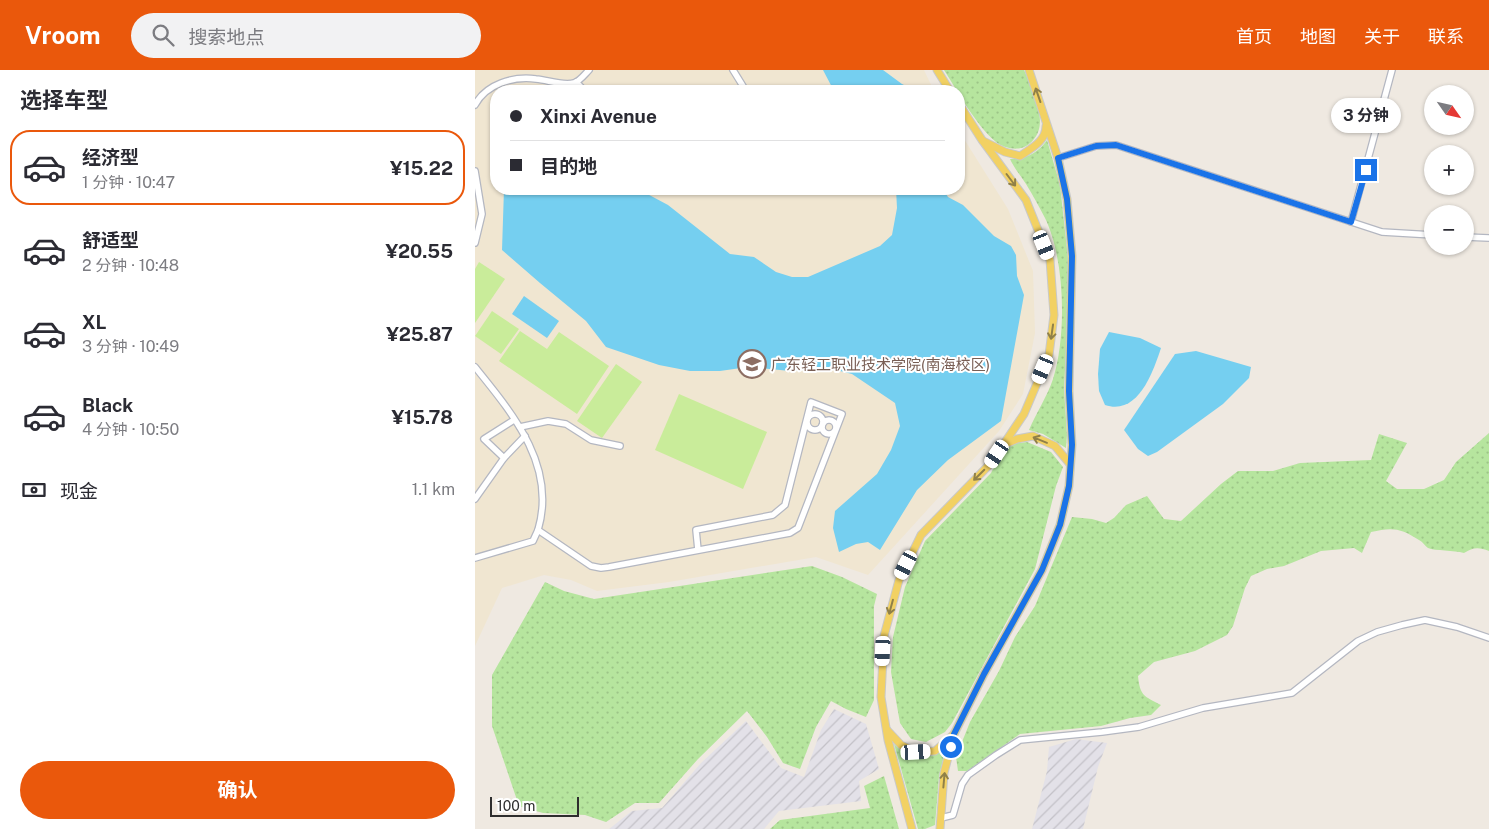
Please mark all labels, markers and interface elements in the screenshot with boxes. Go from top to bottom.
search box [131,13,481,58]
text: Vroom [25,21,101,49]
icon: search [149,21,177,49]
text: 搜索地点 [189,26,265,48]
text: 首页 [1236,26,1272,47]
text: 地图 [1300,26,1336,47]
text: 关于 [1364,26,1400,47]
text: 联系 [1428,26,1464,47]
north arrow [1424,85,1474,135]
map controls [1424,85,1474,255]
text: 选择车型 [20,87,108,113]
one-way arrow [1033,88,1042,104]
callout: 3 分钟 [1331,98,1401,132]
text: Xinxi Avenue [540,105,657,127]
text: 3 分钟 [1343,106,1389,125]
icon: car [22,145,67,190]
button: + [1424,145,1474,195]
text: 经济型 [82,146,139,168]
text: 目的地 [540,155,597,177]
text: ¥15.22 [390,157,453,179]
route end [1355,159,1377,181]
text: 1 分钟 · 10:47 [82,173,175,192]
one-way arrow [1005,173,1016,186]
button: − [1424,205,1474,255]
icon: car [22,228,67,273]
car [1031,228,1056,262]
text: 舒适型 [82,229,139,251]
text: ¥20.55 [385,240,453,262]
text: 2 分钟 · 10:48 [82,256,179,275]
icon: car [22,311,67,356]
text: XL [82,311,107,333]
text: ¥25.87 [386,323,453,345]
one-way arrow [1047,324,1057,340]
text: 3 分钟 · 10:49 [82,337,179,356]
school or university icon: 广东轻工职业技术学院(南海校区) [737,349,767,379]
car [1030,352,1055,386]
place label: 广东轻工职业技术学院(南海校区) [771,356,990,373]
icon: car [22,394,67,439]
text: Black [82,394,133,416]
text: ¥15.78 [391,406,453,428]
text: 4 分钟 · 10:50 [82,420,179,439]
one-way arrow [1033,434,1048,444]
car [982,437,1011,471]
one-way arrow [974,468,986,480]
icon: cash [20,476,48,504]
text: 现金 [60,480,98,502]
text: 1.1 km [412,480,455,499]
car [892,548,919,582]
one-way arrow [886,599,896,615]
car [874,636,891,666]
route start [940,736,962,758]
car [900,744,931,760]
button: 确认 [20,761,455,819]
one-way arrow [939,773,948,789]
scale bar [490,794,579,817]
text: 100 m [497,798,535,814]

